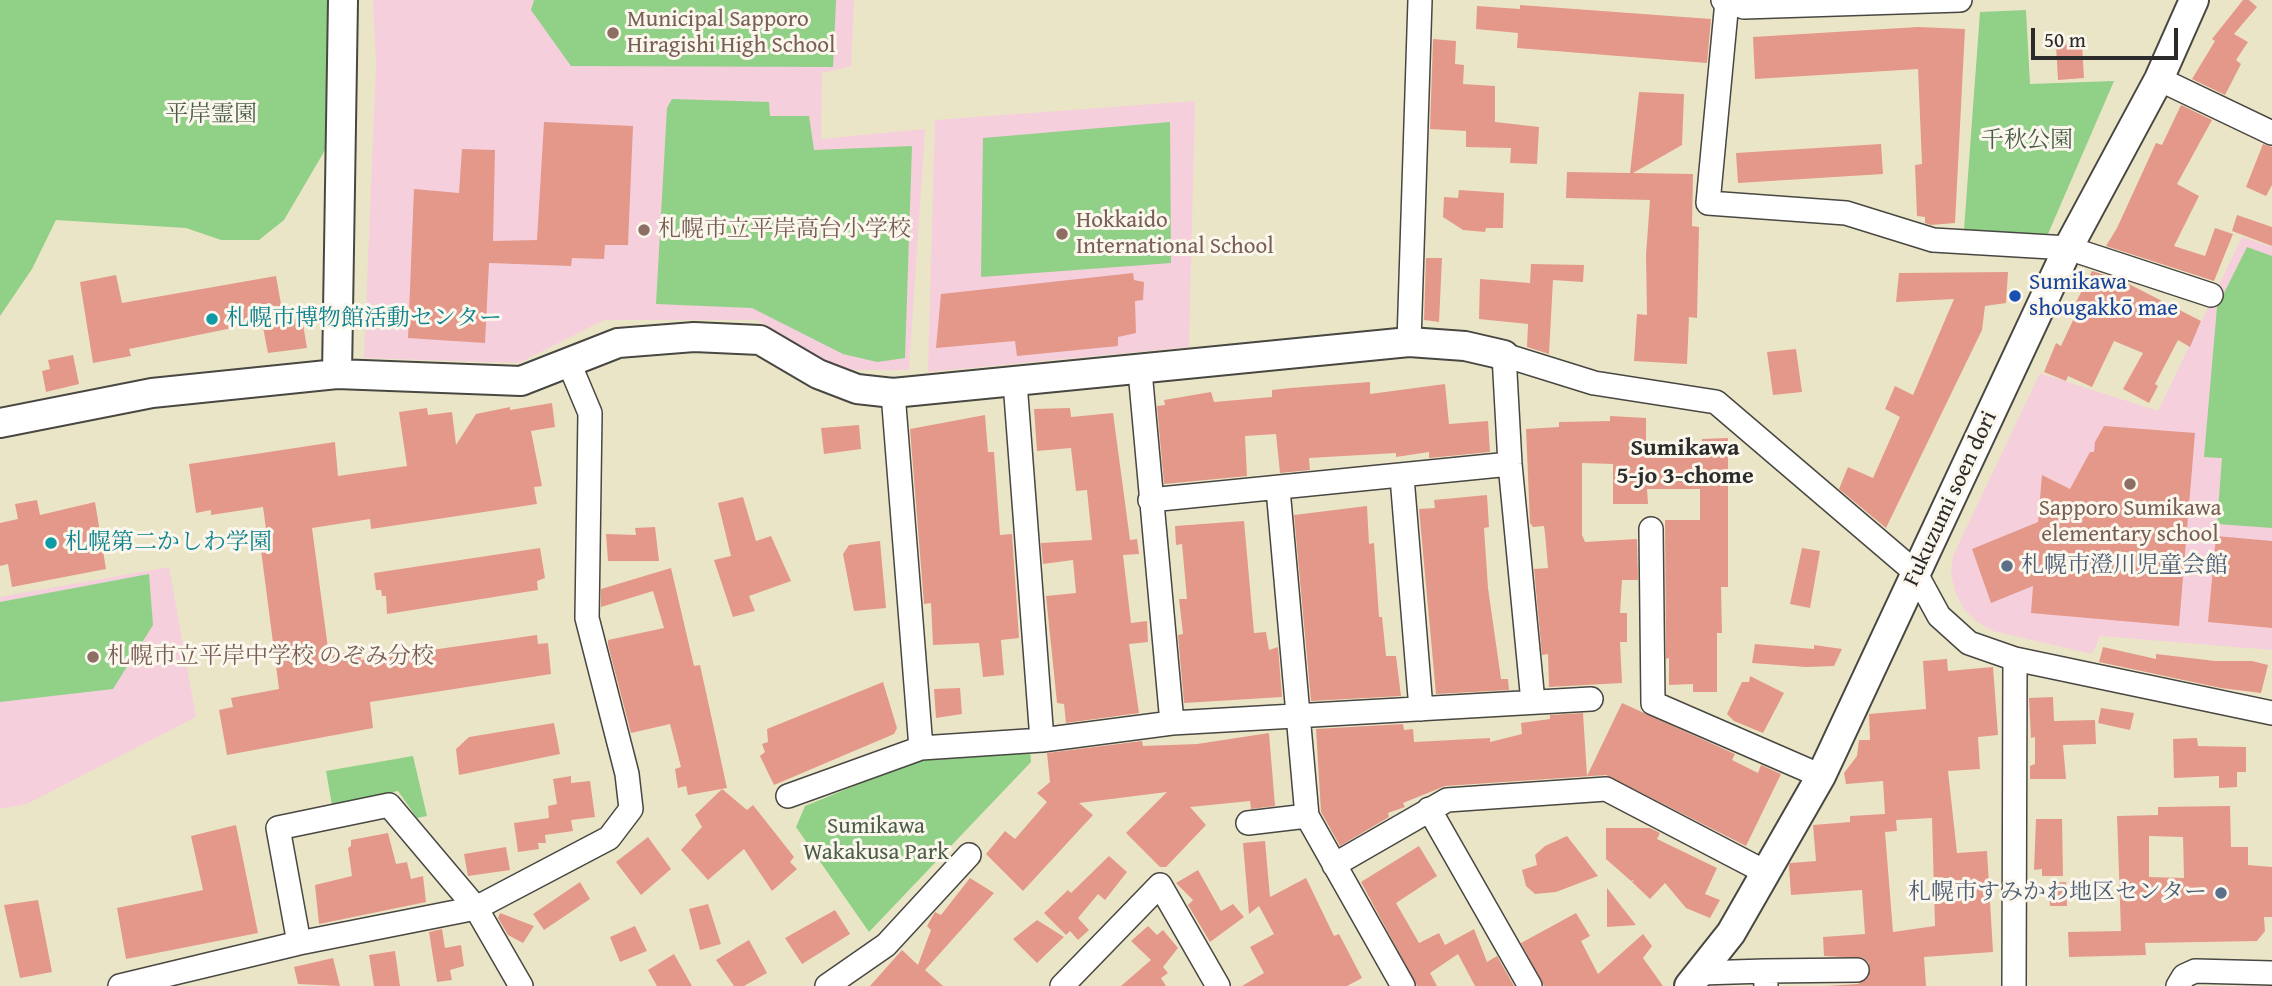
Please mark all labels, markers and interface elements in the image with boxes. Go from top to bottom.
place label: Municipal Sapporo Hiragishi High School [627,6,835,60]
scale bar [2034,14,2181,58]
text: 50 m [2044,24,2086,55]
marker: Municipal Sapporo Hiragishi High School [605,25,621,41]
park label: 平岸霊園 [165,101,257,129]
park label: 千秋公園 [1981,127,2073,155]
place label: Hokkaido International School [1076,207,1274,261]
place label: 札幌市立平岸高台小学校 [658,216,911,244]
marker: 札幌市立平岸高台小学校 [636,222,652,238]
marker: Hokkaido International School [1054,226,1070,242]
place label: Sumikawa shougakkō mae [2029,269,2178,323]
marker: Sumikawa shougakkō mae [2007,288,2023,304]
place label: 札幌市博物館活動センター [226,305,502,333]
marker: 札幌市博物館活動センター [204,311,220,327]
street label: Fukuzumi soen dori [1898,407,2004,591]
district label: Sumikawa 5-jo 3-chome [1616,435,1754,491]
marker: Sapporo Sumikawa elementary school [2122,476,2138,492]
place label: Sapporo Sumikawa elementary school [2039,495,2221,549]
place label: 札幌第二かしわ学園 [65,529,272,557]
marker: 札幌第二かしわ学園 [43,535,59,551]
place label: 札幌市澄川児童会館 [2021,552,2228,580]
marker: 札幌市澄川児童会館 [1999,558,2015,574]
place label: 札幌市立平岸中学校 のぞみ分校 [107,643,434,671]
marker: 札幌市立平岸中学校 のぞみ分校 [85,649,101,665]
park label: Sumikawa Wakakusa Park [803,813,949,867]
place label: 札幌市すみかわ地区センター [1908,879,2207,907]
marker: 札幌市すみかわ地区センター [2213,885,2229,901]

